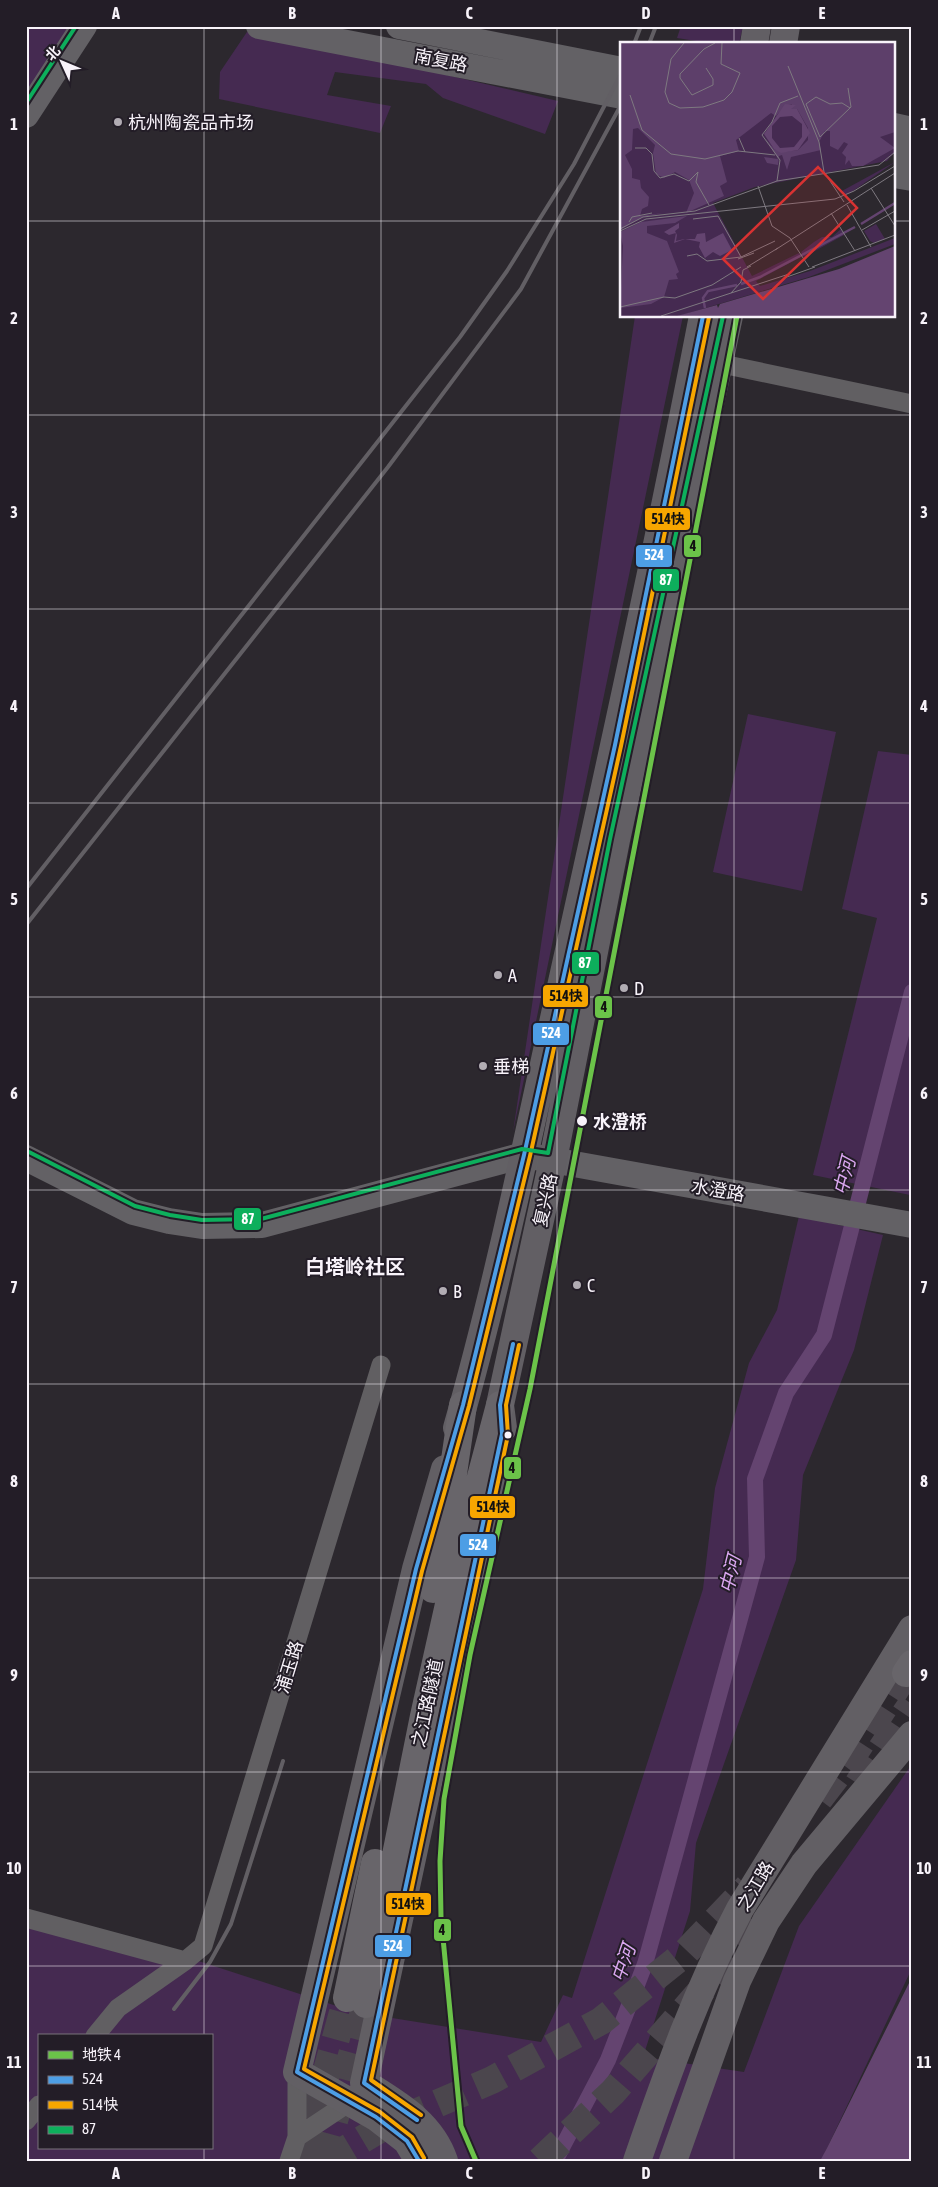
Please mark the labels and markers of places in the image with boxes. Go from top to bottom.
place label: 杭州陶瓷品市场 [128,112,254,133]
marker: 杭州陶瓷品市场 [112,116,124,128]
place label: A [508,965,517,986]
marker: A [492,969,504,981]
place label: D [634,978,644,999]
marker: D [618,982,630,994]
place label: 垂梯 [493,1056,529,1077]
marker: 垂梯 [477,1060,489,1072]
place label: 水澄桥 [593,1111,647,1132]
marker: 水澄桥 [575,1114,589,1128]
place label: C [587,1275,595,1296]
marker: C [571,1279,583,1291]
place label: B [453,1281,462,1302]
marker: B [437,1285,449,1297]
unlabelled marker [503,1430,513,1440]

